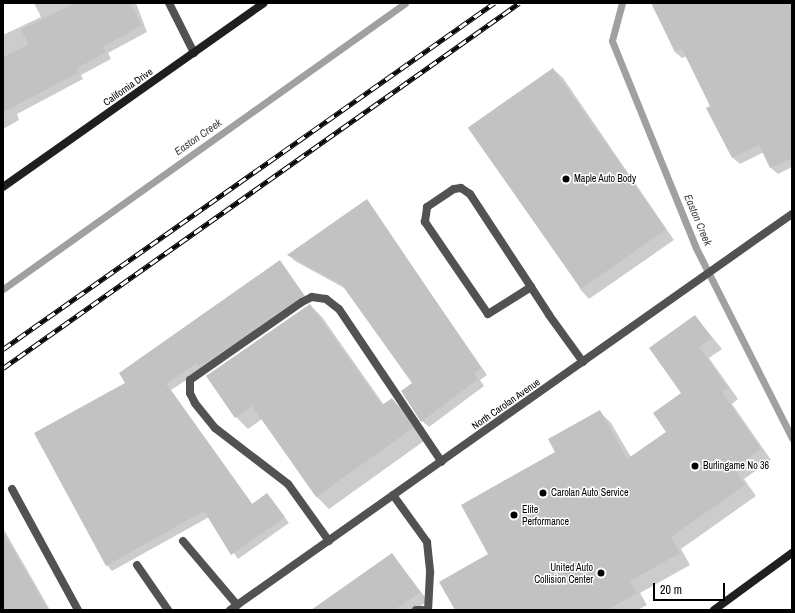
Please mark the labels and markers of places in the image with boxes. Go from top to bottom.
place label: Maple Auto Body [574,173,636,185]
marker: Maple Auto Body [561,174,571,184]
place label: Burlingame No 36 [703,460,769,472]
marker: Burlingame No 36 [690,461,700,471]
place label: Carolan Auto Service [551,487,629,499]
marker: Carolan Auto Service [538,488,548,498]
place label: Elite Performance [522,503,569,526]
marker: Elite Performance [509,510,519,520]
place label: United Auto Collision Center [534,561,593,584]
marker: United Auto Collision Center [596,568,606,578]

